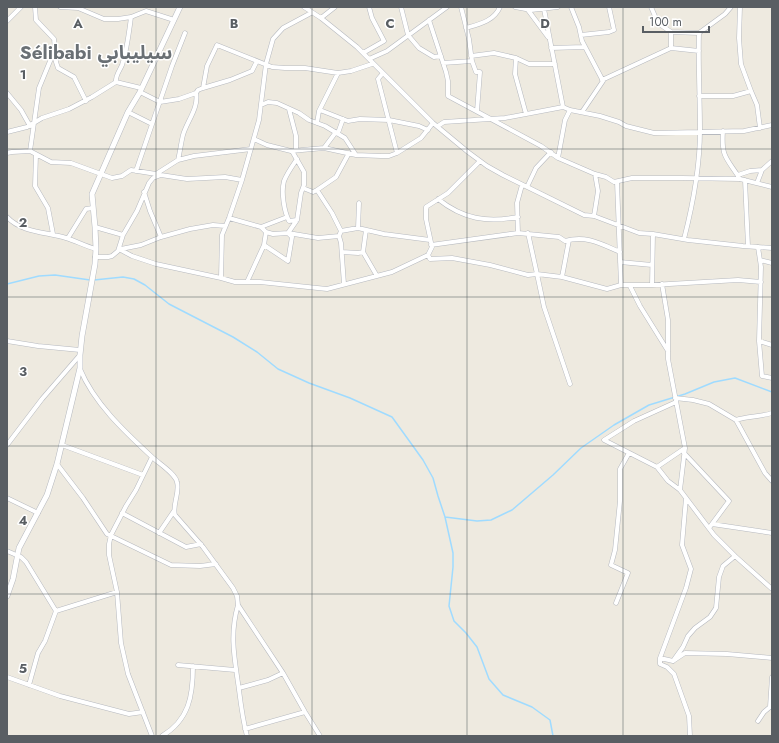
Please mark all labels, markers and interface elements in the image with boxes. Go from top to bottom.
scale bar [643,8,709,34]
text: 100 m [649,13,682,31]
text: A [72,14,83,33]
text: B [230,14,239,33]
text: C [385,14,395,33]
text: D [540,14,550,33]
district label: Sélibabi سيليبابي [20,39,172,67]
text: 1 [20,65,26,84]
text: 2 [19,213,27,232]
text: 3 [19,362,27,381]
text: 4 [18,511,28,530]
text: 5 [19,659,27,678]

